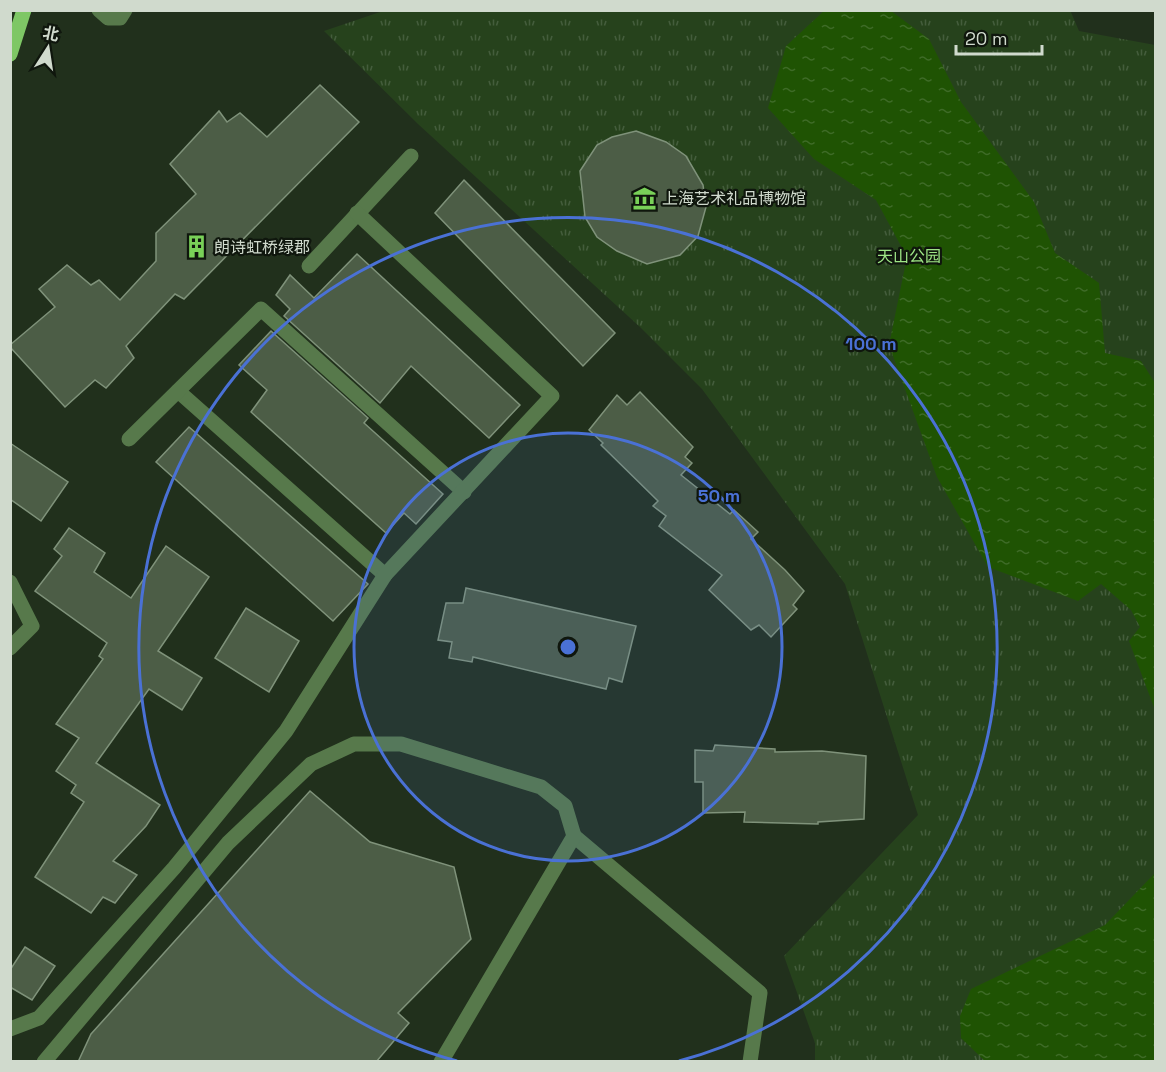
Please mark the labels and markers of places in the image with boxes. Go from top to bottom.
museum icon: 上海艺术礼品博物馆 [631,185,657,211]
place label: 上海艺术礼品博物馆 [662,188,806,209]
building icon: 朗诗虹桥绿郡 [183,234,209,260]
place label: 朗诗虹桥绿郡 [214,237,310,258]
centre of rings [558,637,578,657]

